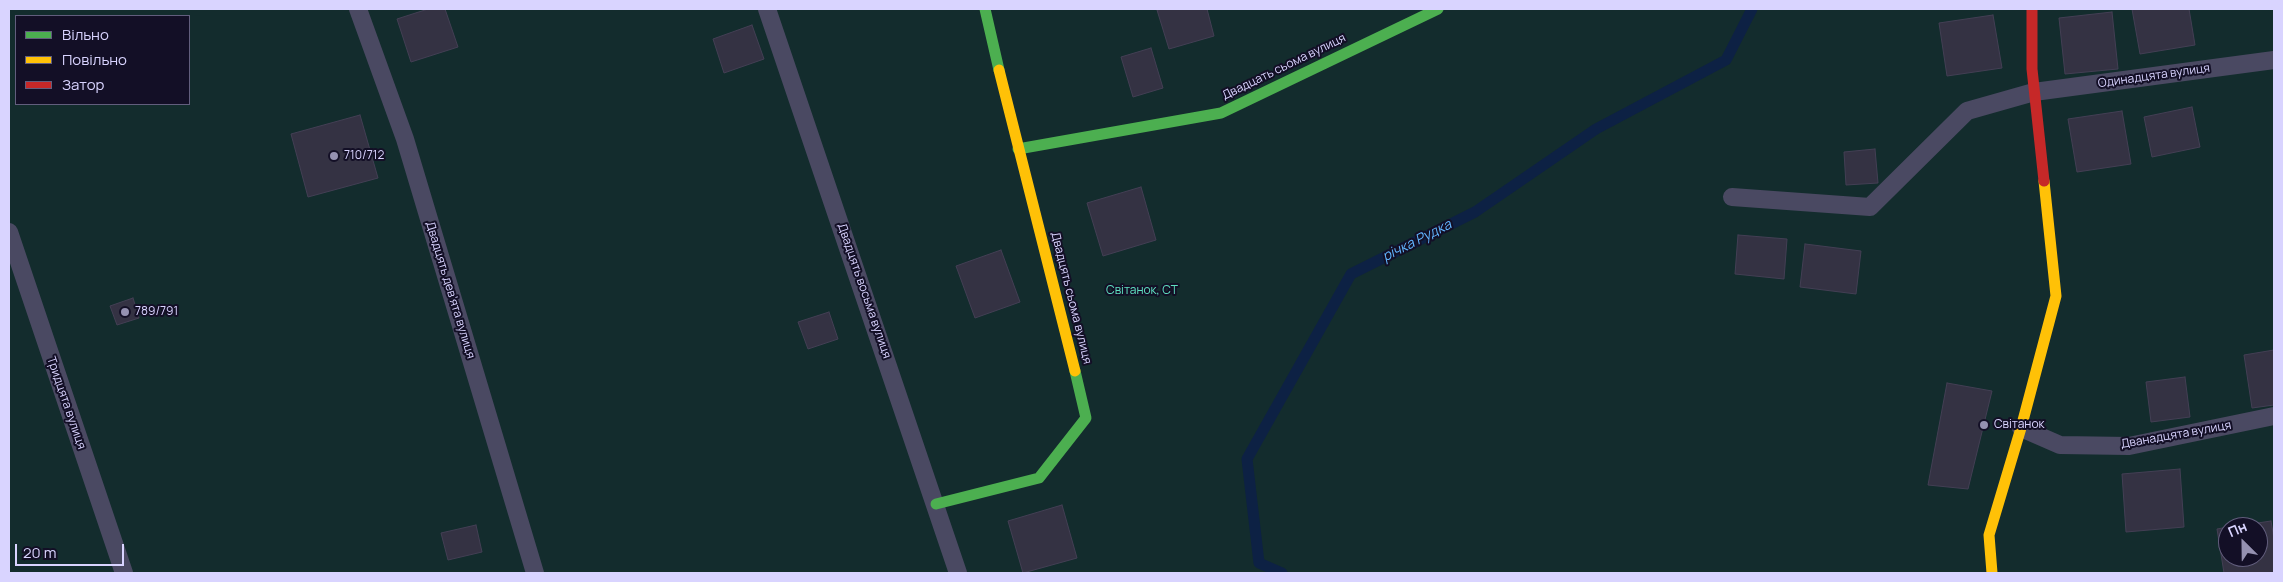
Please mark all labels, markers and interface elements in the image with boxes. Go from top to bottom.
legend [15,15,190,105]
text: Вільно [62,24,109,45]
street label: Двадцать сьома вулиця [1220,31,1348,103]
text: Повільно [62,49,127,70]
street label: Одинадцята вулиця [2097,61,2211,91]
text: Затор [62,74,104,95]
place label: 710/712 [344,149,384,163]
marker: 710/712 [328,150,340,162]
water label: річка Рудка [1380,216,1454,266]
street label: Двадцять дев’ята вулиця [422,220,478,360]
street label: Двадцять восьма вулиця [834,221,894,361]
street label: Двадцять сьома вулиця [1048,230,1094,366]
park label: Світанок, СТ [1106,284,1178,298]
place label: 789/791 [135,305,178,319]
marker: 789/791 [119,306,131,318]
street label: Тридцята вулиця [43,355,89,451]
place label: Світанок [1994,418,2044,432]
street label: Дванадцята вулиця [2120,418,2232,452]
marker: Світанок [1978,419,1990,431]
text: Пн [2225,516,2250,541]
north arrow [2218,517,2268,567]
scale bar [18,534,126,566]
text: 20 m [23,542,56,563]

